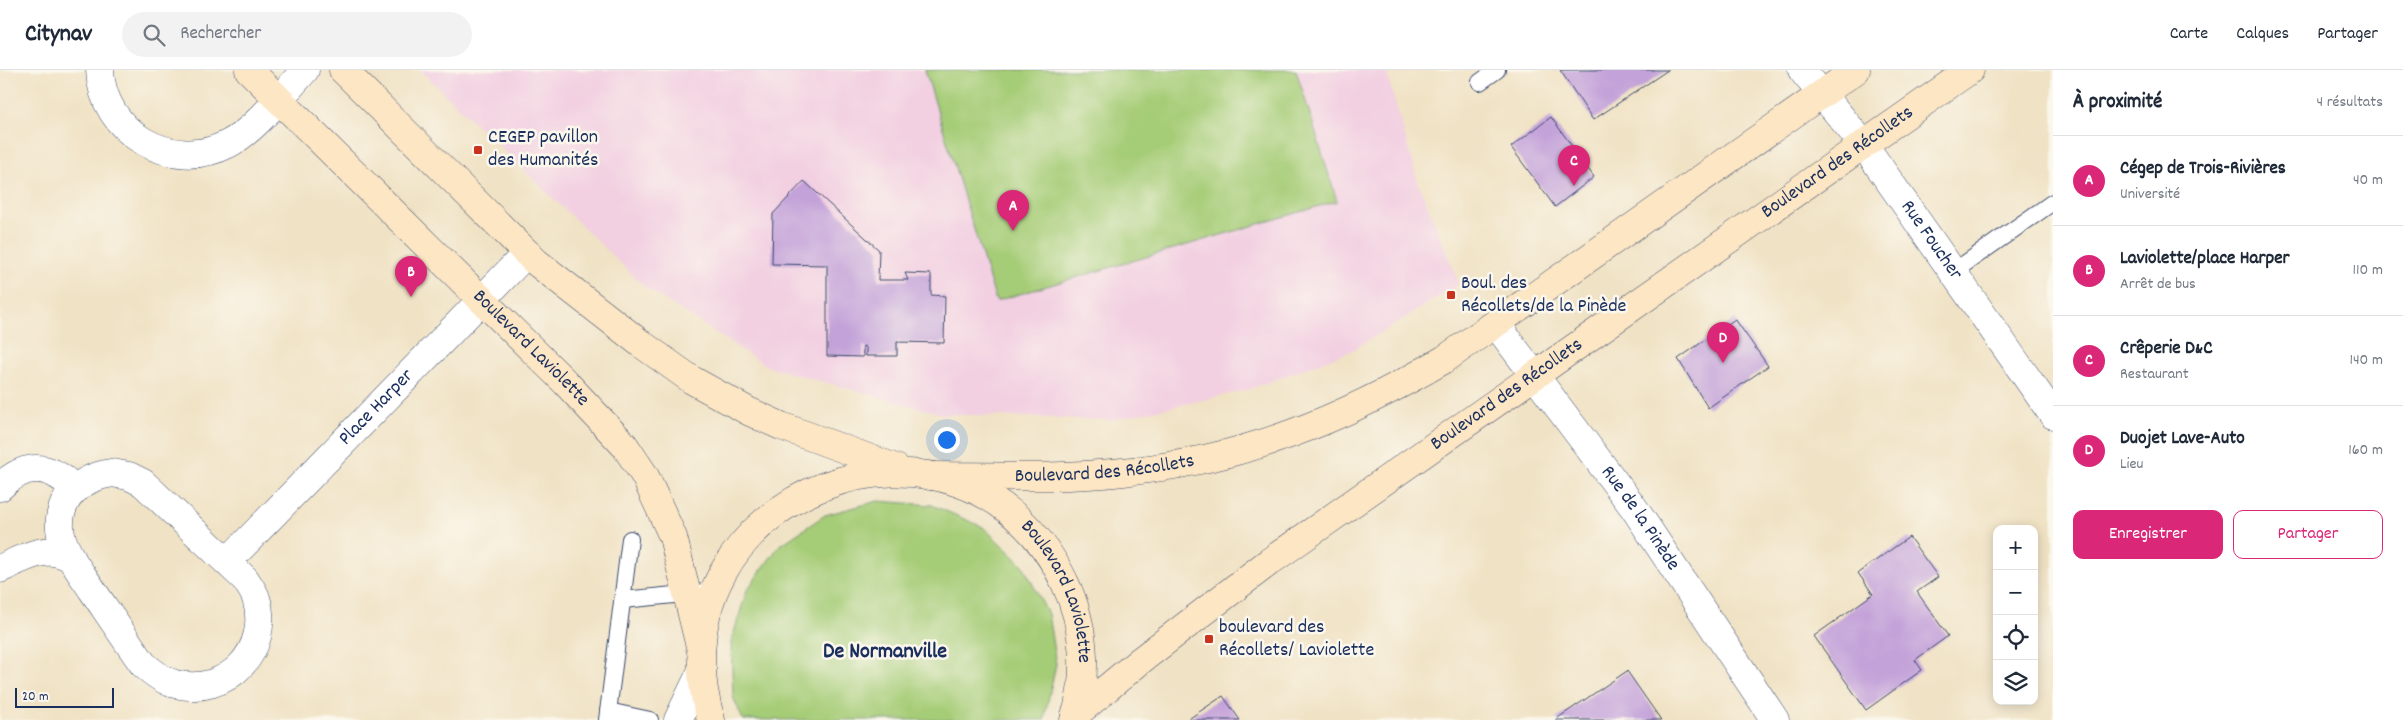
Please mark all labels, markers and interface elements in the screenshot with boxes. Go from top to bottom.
search box [122,12,472,57]
text: Citynav [25,18,92,52]
icon: search [140,21,168,49]
text: Rechercher [180,21,261,48]
text: Carte [2170,22,2208,47]
text: Calques [2236,22,2289,47]
text: Partager [2317,22,2378,47]
text: À proximité [2073,88,2162,118]
text: 4 résultats [2316,91,2383,114]
street label: Boulevard des Récollets [1756,100,1920,226]
place label: CEGEP pavillon des Humanités [488,124,598,175]
marker: CEGEP pavillon des Humanités [472,144,484,156]
pin: C [1558,145,1590,186]
text: Cégep de Trois-Rivières [2120,156,2286,183]
text: A [2085,169,2093,192]
text: 40 m [2353,169,2383,192]
text: Université [2120,183,2180,206]
pin: A [997,190,1029,231]
street label: Rue Foucher [1893,195,1969,287]
text: Laviolette/place Harper [2120,246,2290,273]
pin: B [395,256,427,297]
text: B [2085,259,2093,282]
text: 110 m [2353,259,2383,282]
place label: Boul. des Récollets/de la Pinède [1461,270,1627,321]
text: Arrêt de bus [2120,273,2196,296]
street label: Boulevard Laviolette [466,284,596,413]
marker: Boul. des Récollets/de la Pinède [1445,289,1457,301]
pin: D [1707,322,1739,363]
street label: Boulevard des Récollets [1425,332,1589,458]
text: Crêperie D&C [2120,336,2213,363]
text: C [2085,349,2093,372]
text: 140 m [2349,349,2383,372]
street label: Place Harper [333,363,421,452]
text: Restaurant [2120,363,2189,386]
text: Duojet Lave-Auto [2120,426,2245,453]
your location [934,427,960,453]
text: D [2085,439,2093,462]
text: 160 m [2348,439,2383,462]
street label: Boulevard des Récollets [1015,447,1197,491]
text: Lieu [2120,453,2143,476]
street label: Rue de la Pinède [1593,460,1686,577]
button: Enregistrer [2073,510,2223,559]
button: Partager [2233,510,2383,559]
street label: Boulevard Laviolette [1013,514,1097,664]
map controls [1993,525,2038,705]
button: + [1993,525,2038,570]
button: − [1993,570,2038,615]
place label: boulevard des Récollets/ Laviolette [1219,614,1374,665]
button: locate [1993,615,2038,660]
marker: boulevard des Récollets/ Laviolette [1203,633,1215,645]
district label: De Normanville [823,637,947,668]
button: layers [1993,660,2038,705]
scale bar [15,685,114,708]
text: 20 m [22,687,49,707]

